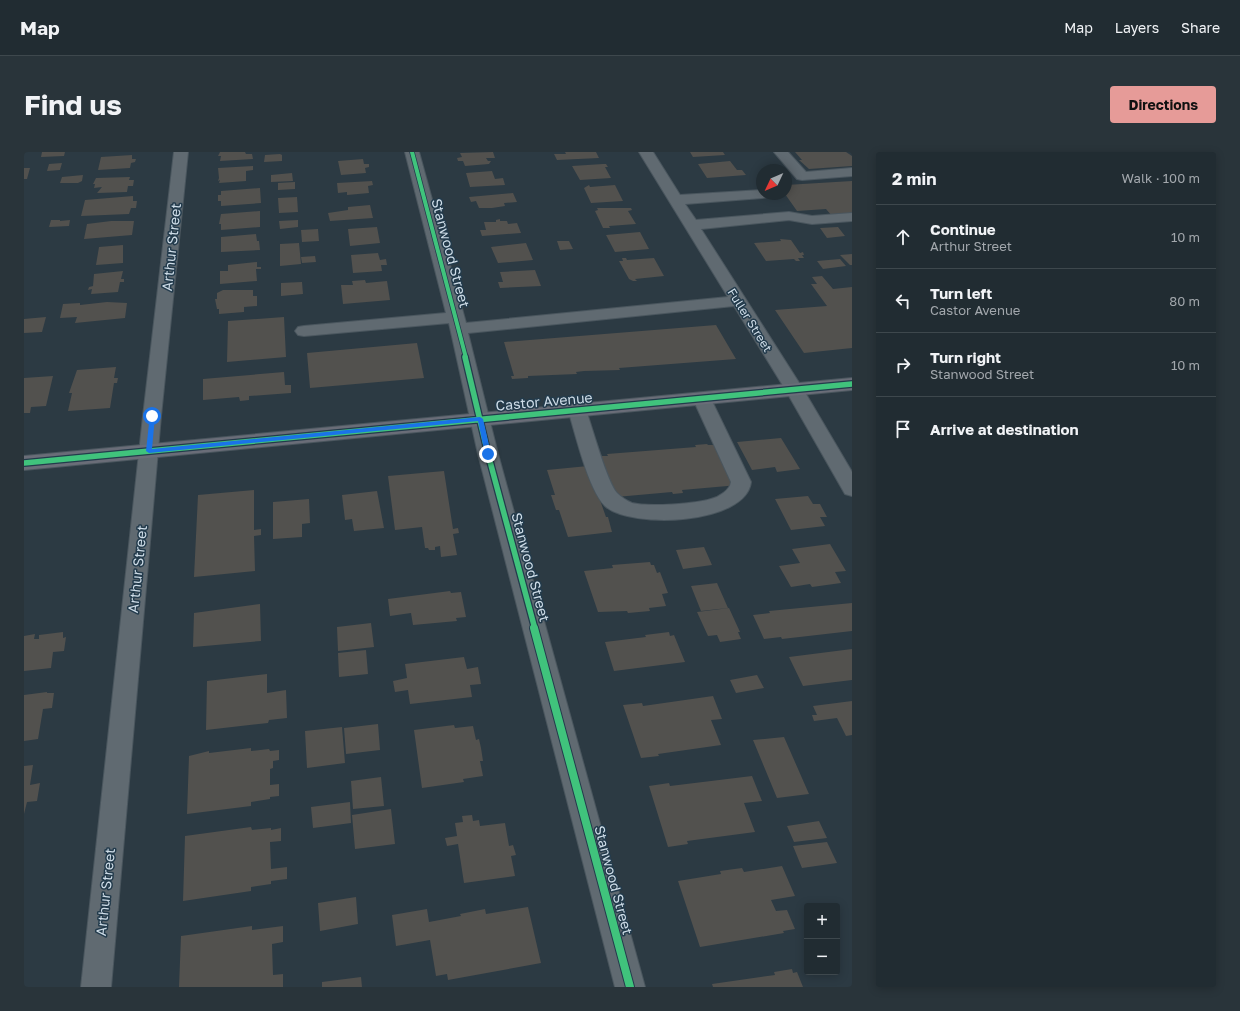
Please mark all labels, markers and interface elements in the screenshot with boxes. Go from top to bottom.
text: Map [20,16,60,39]
text: Map [1064,19,1093,36]
text: Layers [1115,19,1159,36]
text: Share [1181,19,1220,36]
button: Directions [1110,86,1216,123]
text: Find us [24,88,122,121]
north arrow [756,164,792,200]
text: 2 min [892,168,936,189]
text: Walk · 100 m [1122,170,1200,186]
street label: Stanwood Street [428,197,474,309]
street label: Arthur Street [158,202,184,292]
text: Continue [930,220,996,238]
icon: ahead [892,226,914,248]
text: 10 m [1171,229,1200,245]
text: Arthur Street [930,238,1012,254]
text: Turn left [930,284,992,302]
street label: Fuller Street [725,285,776,355]
icon: left [892,290,914,312]
text: 80 m [1169,293,1200,309]
text: Castor Avenue [930,302,1020,318]
text: Turn right [930,348,1001,366]
icon: right [892,354,914,376]
text: 10 m [1171,357,1200,373]
text: Stanwood Street [930,366,1034,382]
street label: Castor Avenue [495,388,593,414]
route start [143,407,161,425]
icon: arrive [892,418,914,440]
text: Arrive at destination [930,420,1079,438]
route end [479,445,497,463]
street label: Stanwood Street [508,511,554,623]
street label: Arthur Street [124,524,150,614]
street label: Stanwood Street [591,824,637,936]
street label: Arthur Street [92,847,118,937]
map controls [804,903,840,975]
button: + [804,903,840,939]
button: − [804,939,840,975]

